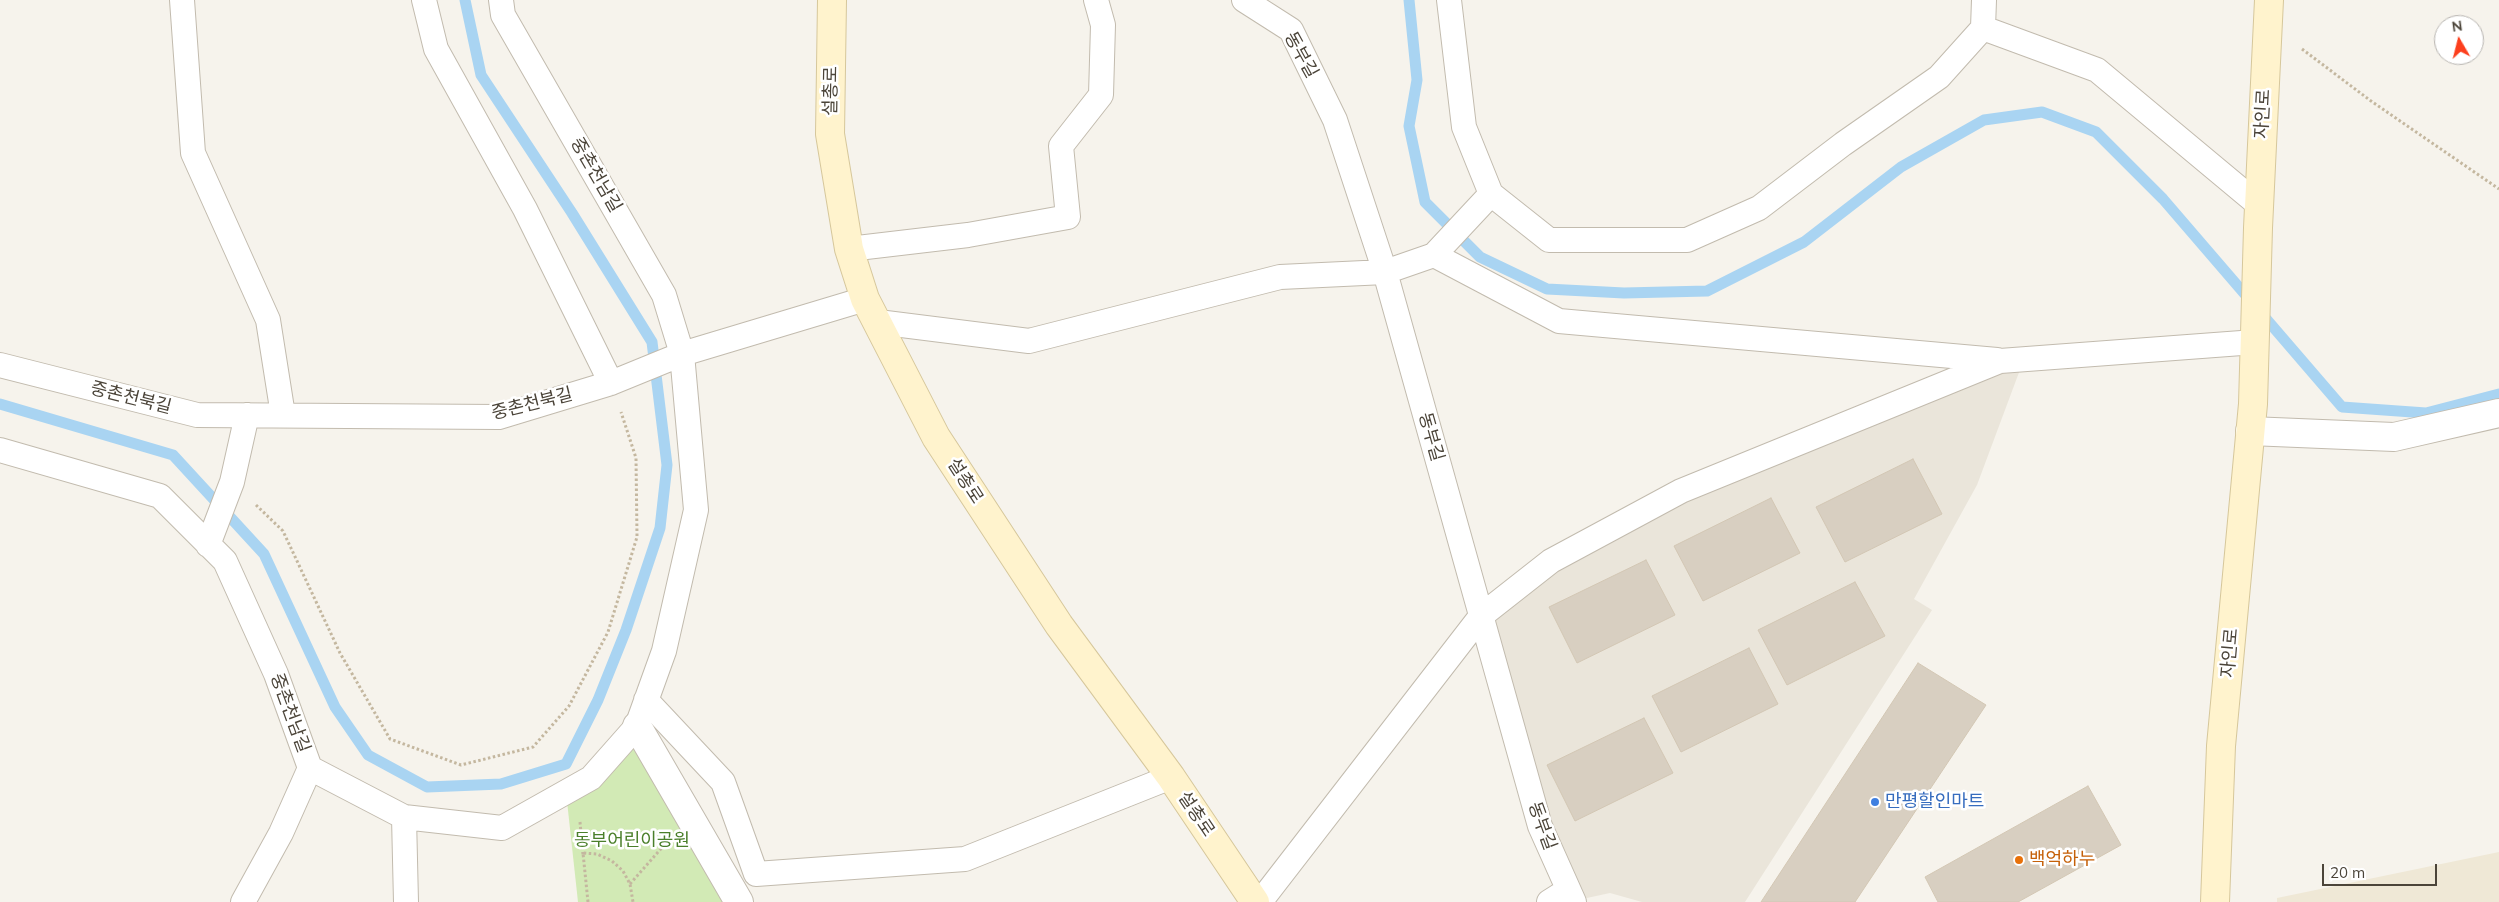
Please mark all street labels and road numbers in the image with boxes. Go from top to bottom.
street label: 동부길 [1280,28,1322,82]
street label: 설총로 [820,66,842,116]
street label: 자인로 [2251,89,2275,139]
street label: 중촌천남길 [566,134,626,216]
street label: 중촌천북길 [88,378,174,418]
street label: 중촌천북길 [489,384,575,424]
street label: 동부길 [1414,410,1448,464]
street label: 설총로 [942,454,988,508]
street label: 자인로 [2217,627,2243,679]
street label: 중촌천남길 [266,670,314,756]
street label: 설총로 [1173,787,1219,841]
street label: 동부길 [1523,799,1561,853]

